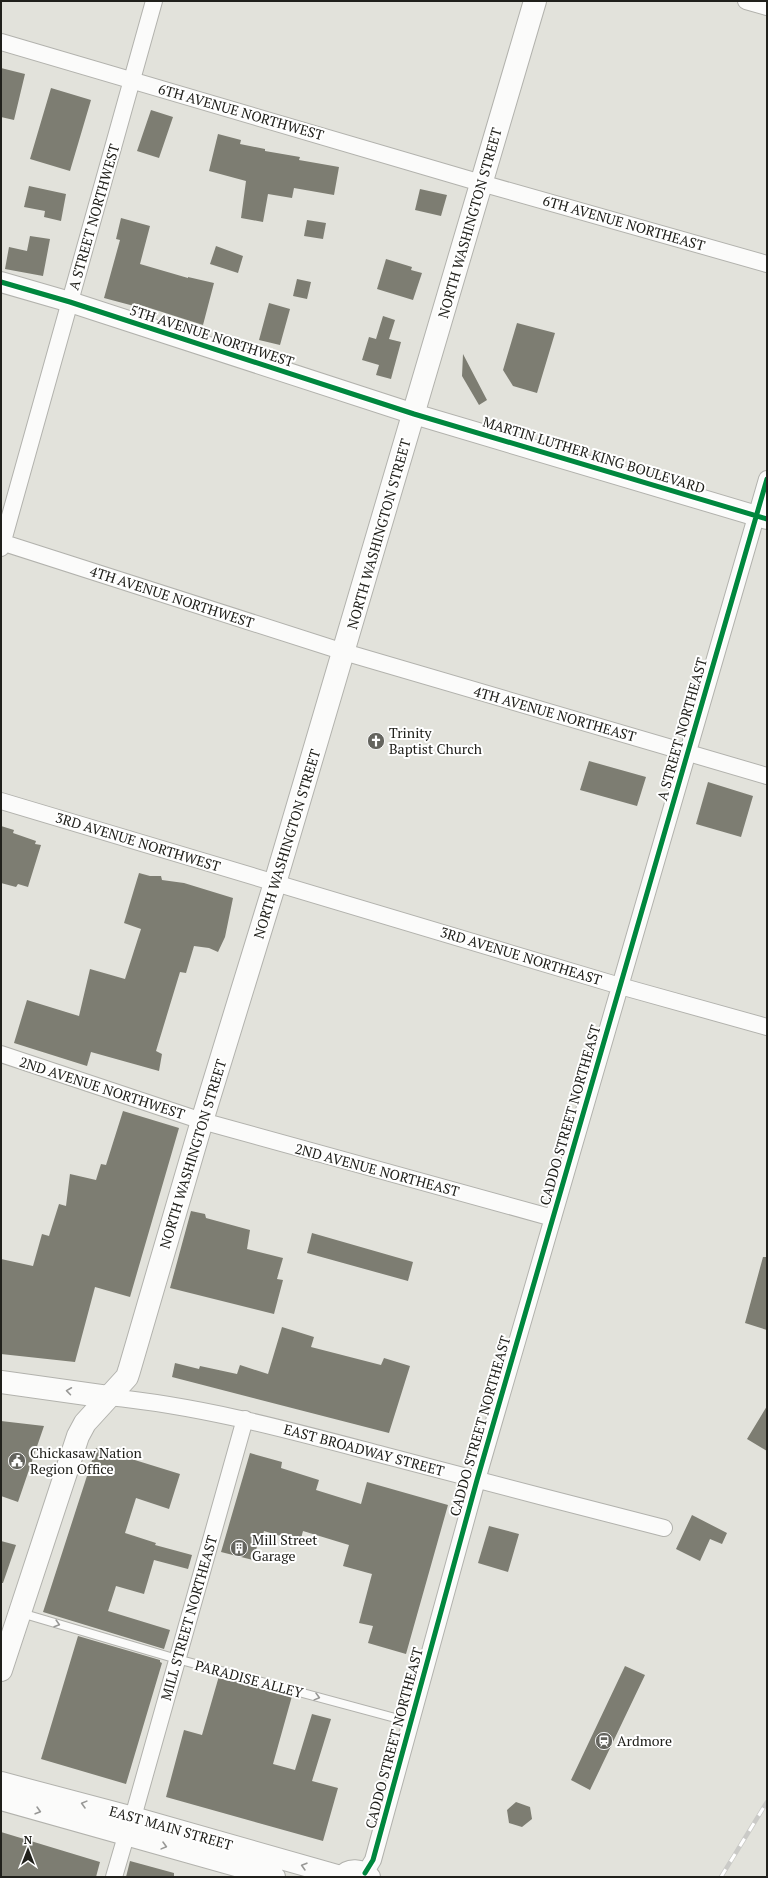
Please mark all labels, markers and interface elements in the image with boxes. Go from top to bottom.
street label: 6TH AVENUE NORTHWEST [156,79,327,144]
street label: NORTH WASHINGTON STREET [433,125,506,320]
street label: A STREET NORTHWEST [64,141,124,292]
street label: 6TH AVENUE NORTHEAST [541,190,708,255]
street label: 5TH AVENUE NORTHWEST [128,300,297,371]
street label: MARTIN LUTHER KING BOULEVARD [481,412,708,497]
street label: NORTH WASHINGTON STREET [342,436,415,631]
street label: 4TH AVENUE NORTHWEST [88,561,257,632]
street label: A STREET NORTHEAST [652,655,711,802]
street label: 4TH AVENUE NORTHEAST [472,681,639,746]
place label: Trinity Baptist Church [389,723,482,758]
church icon: Trinity Baptist Church [366,731,386,751]
street label: NORTH WASHINGTON STREET [249,746,325,941]
street label: 3RD AVENUE NORTHWEST [53,807,223,876]
street label: 3RD AVENUE NORTHEAST [438,922,605,989]
street label: CADDO STREET NORTHEAST [535,1022,604,1207]
street label: 2ND AVENUE NORTHWEST [17,1052,188,1123]
street label: NORTH WASHINGTON STREET [155,1056,231,1251]
street label: 2ND AVENUE NORTHEAST [293,1138,462,1201]
street label: CADDO STREET NORTHEAST [445,1333,514,1518]
one-way arrow [66,1387,72,1396]
street label: EAST BROADWAY STREET [282,1419,447,1480]
place label: Chickasaw Nation Region Office [30,1443,142,1478]
public building icon: Chickasaw Nation Region Office [7,1451,27,1471]
place label: Mill Street Garage [252,1530,318,1565]
street label: MILL STREET NORTHEAST [156,1533,221,1703]
building icon: Mill Street Garage [229,1538,249,1558]
one-way arrow [54,1619,61,1628]
street label: CADDO STREET NORTHEAST [360,1645,427,1831]
street label: PARADISE ALLEY [193,1655,306,1702]
one-way arrow [313,1692,320,1701]
station icon: Ardmore [594,1731,614,1751]
place label: Ardmore [617,1731,672,1750]
one-way arrow [81,1800,88,1809]
street label: EAST MAIN STREET [107,1801,235,1854]
one-way arrow [35,1806,42,1815]
north arrow [8,1830,48,1870]
text: N [24,1833,33,1847]
one-way arrow [160,1842,167,1850]
one-way arrow [300,1862,307,1871]

